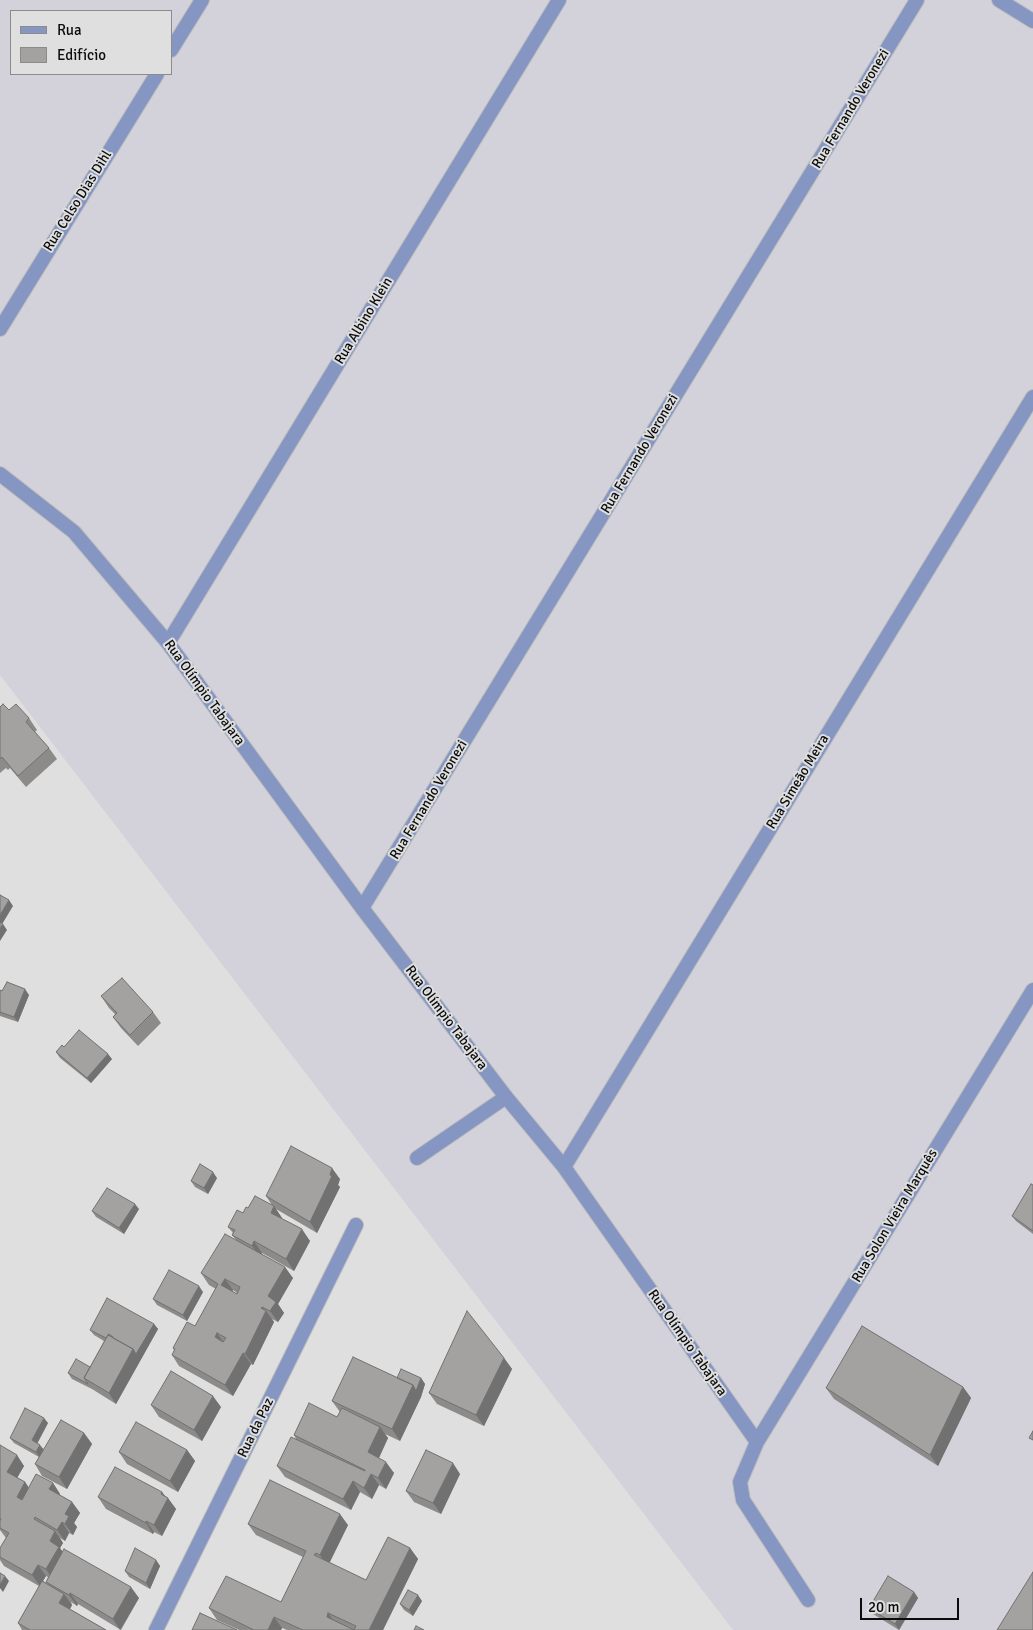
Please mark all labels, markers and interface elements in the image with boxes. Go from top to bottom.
legend [10,10,172,75]
text: Rua [57,21,82,39]
text: Edifício [57,46,106,64]
street label: Rua Fernando Veronezi [809,46,893,172]
street label: Rua Celso Dias Dihl [40,148,116,254]
street label: Rua Albino Klein [331,275,397,367]
street label: Rua Fernando Veronezi [598,391,682,517]
street label: Rua Olímpio Tabajara [160,637,248,749]
street label: Rua Simeão Meira [763,732,833,832]
street label: Rua Fernando Veronezi [387,737,471,863]
street label: Rua Olímpio Tabajara [401,963,491,1073]
street label: Rua Solon Vieira Marquês [849,1146,941,1286]
street label: Rua Olímpio Tabajara [644,1286,730,1400]
street label: Rua da Paz [234,1395,278,1461]
scale bar [863,1588,962,1620]
text: 20 m [868,1598,899,1616]

